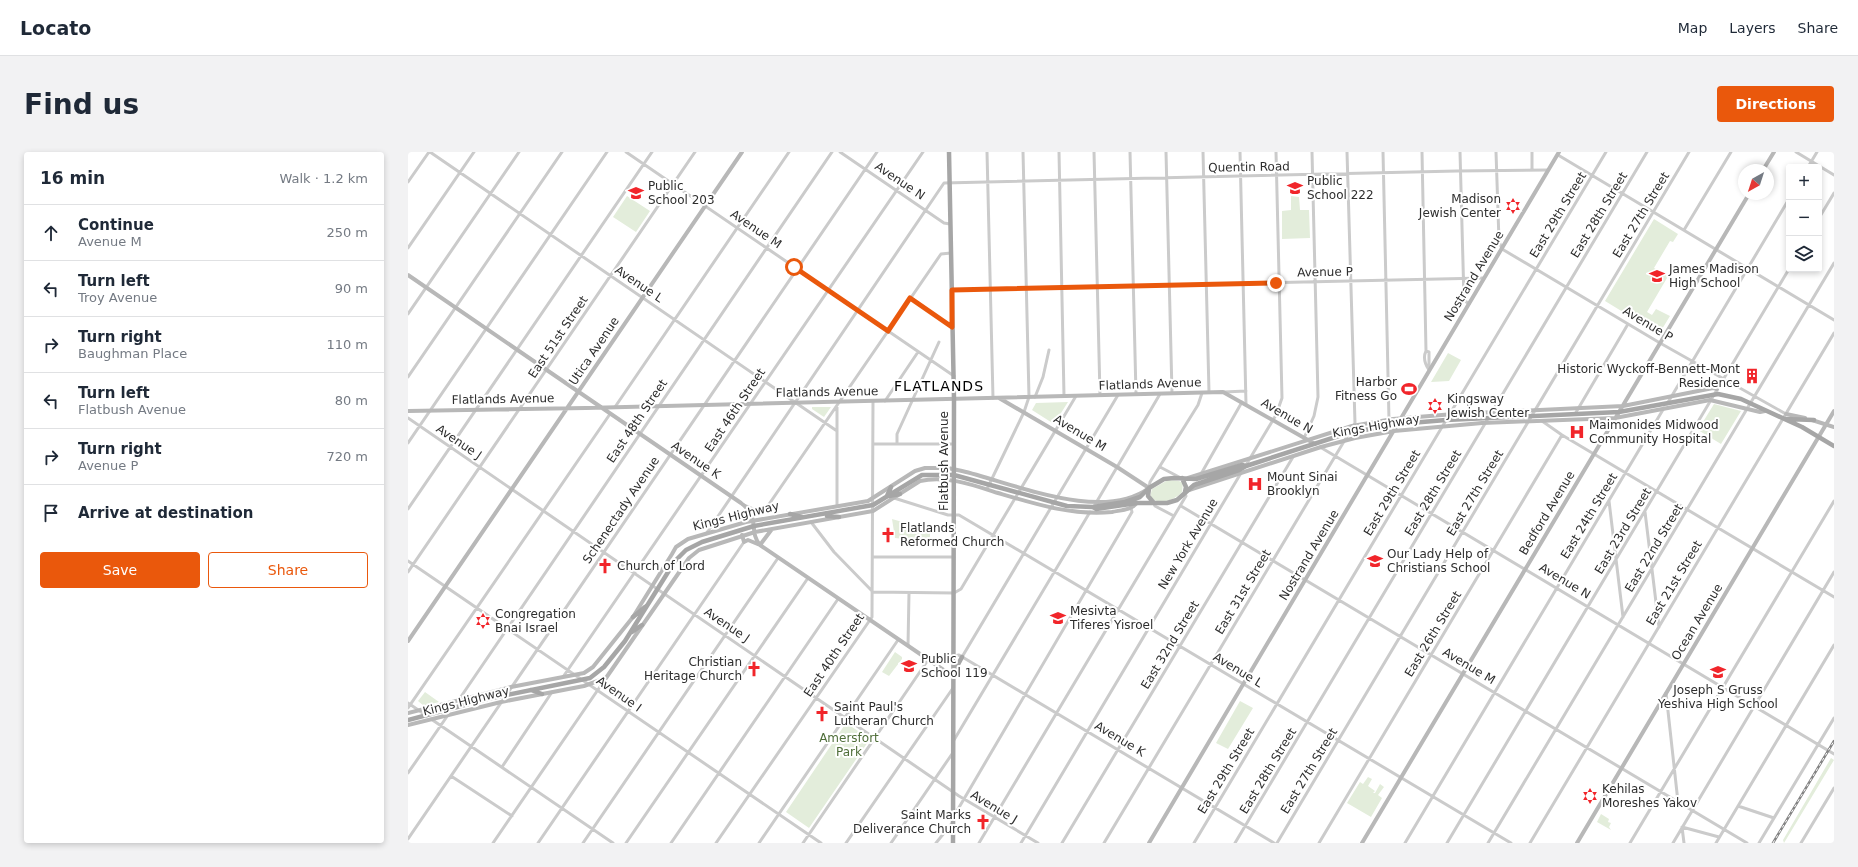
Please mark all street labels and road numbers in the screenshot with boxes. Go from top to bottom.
street label: Avenue N [872,159,928,203]
street label: Quentin Road [1208,159,1290,175]
street label: East 29th Street [1527,169,1589,260]
street label: East 28th Street [1568,169,1630,260]
street label: East 27th Street [1610,169,1672,260]
street label: Avenue M [728,207,784,251]
street label: Nostrand Avenue [1441,228,1507,324]
street label: Avenue L [612,263,666,305]
street label: Avenue P [1297,265,1353,279]
street label: East 51st Street [525,293,591,381]
street label: Avenue P [1621,304,1675,344]
street label: Utica Avenue [566,314,622,388]
street label: East 46th Street [702,365,768,454]
street label: Flatlands Avenue [1098,375,1202,393]
street label: East 48th Street [604,376,670,465]
street label: Flatlands Avenue [775,384,879,400]
street label: Flatlands Avenue [451,391,555,407]
street label: Avenue N [1259,396,1315,436]
street label: Flatbush Avenue [937,411,951,511]
street label: Kings Highway [1331,411,1421,441]
street label: Avenue M [1051,412,1109,454]
street label: Avenue J [434,422,484,462]
street label: Avenue K [669,438,724,482]
street label: East 29th Street [1361,447,1423,538]
street label: East 28th Street [1402,447,1464,538]
street label: East 27th Street [1444,447,1506,538]
street label: Schenectady Avenue [580,454,662,566]
street label: Bedford Avenue [1516,468,1578,558]
street label: East 24th Street [1558,470,1620,561]
street label: East 23rd Street [1592,485,1654,576]
street label: New York Avenue [1155,496,1221,592]
street label: Kings Highway [691,499,781,533]
street label: East 22nd Street [1622,501,1686,595]
street label: Nostrand Avenue [1276,507,1342,603]
street label: East 21st Street [1643,538,1705,628]
street label: East 31st Street [1212,547,1274,637]
street label: Avenue N [1537,560,1593,602]
street label: Ocean Avenue [1669,581,1725,663]
street label: East 26th Street [1402,588,1464,679]
street label: East 32nd Street [1138,598,1202,692]
street label: Avenue J [702,605,752,645]
street label: East 40th Street [801,610,867,699]
street label: Avenue M [1440,645,1498,687]
street label: Avenue L [1211,650,1265,690]
street label: Avenue I [594,673,644,715]
street label: Kings Highway [421,684,511,718]
street label: Avenue K [1092,719,1149,760]
street label: East 29th Street [1195,725,1257,816]
street label: East 28th Street [1237,725,1299,816]
street label: East 27th Street [1278,725,1340,816]
street label: Avenue J [968,788,1020,826]

